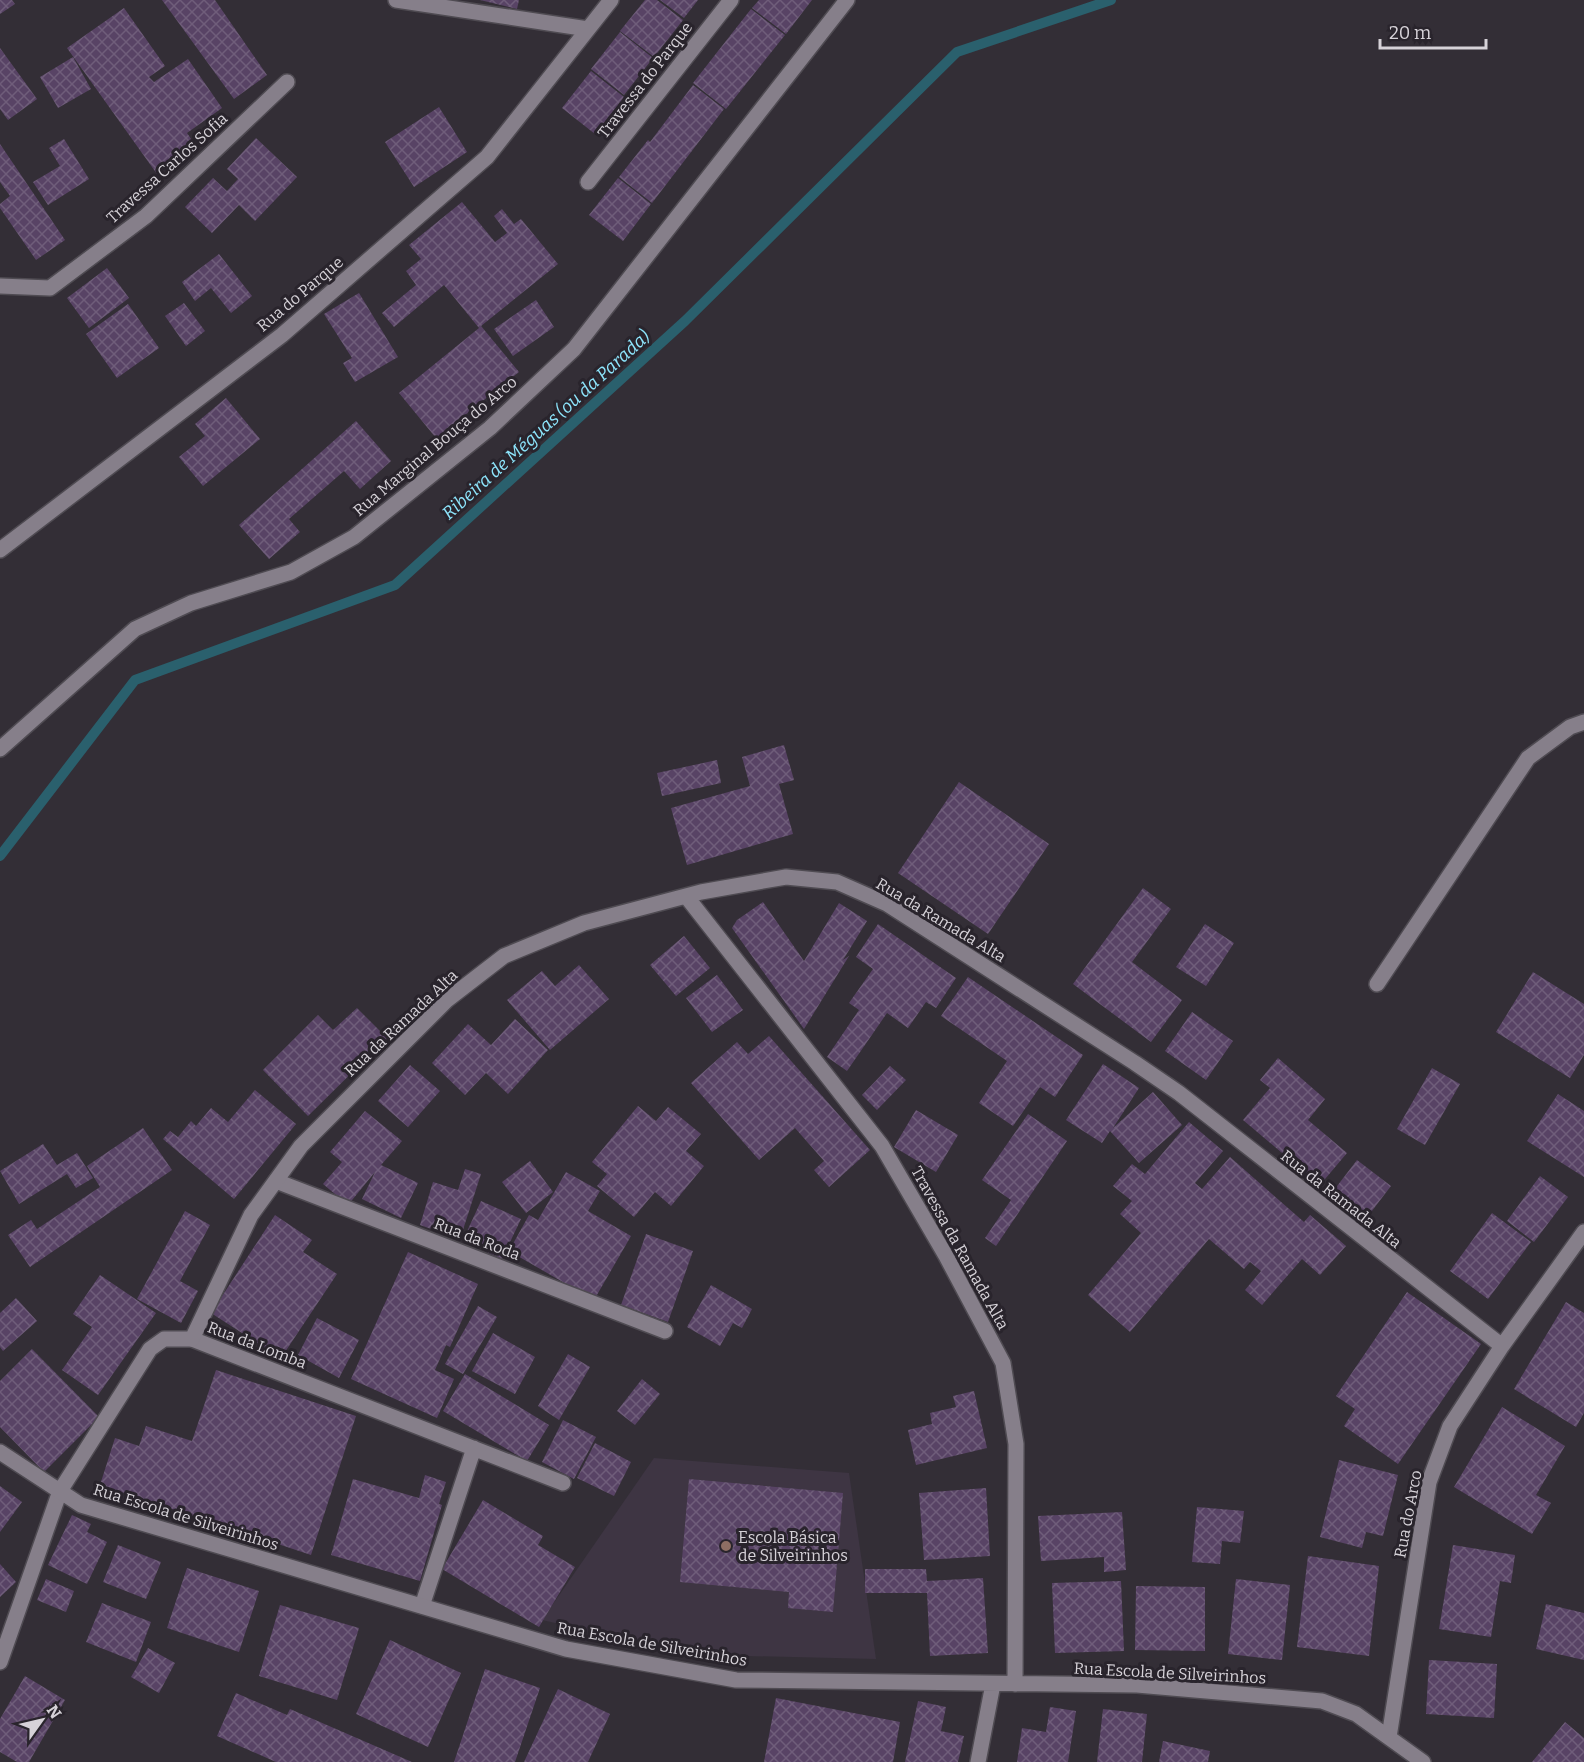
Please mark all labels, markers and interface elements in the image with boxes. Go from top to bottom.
scale bar [1380,12,1486,50]
street label: Travessa do Parque [594,18,696,142]
text: 20 m [1389,22,1431,44]
street label: Travessa Carlos Sofia [103,109,231,227]
street label: Rua do Parque [253,252,347,336]
water label: Ribeira de Méguas (ou da Parada) [438,325,655,524]
street label: Rua Marginal Bouça do Arco [349,372,521,520]
street label: Rua da Ramada Alta [873,874,1009,966]
street label: Rua da Ramada Alta [340,966,462,1080]
street label: Rua da Ramada Alta [1277,1146,1405,1252]
street label: Travessa da Ramada Alta [907,1163,1013,1333]
street label: Rua da Roda [431,1214,523,1264]
street label: Rua da Lomba [205,1317,309,1373]
street label: Rua do Arco [1390,1469,1426,1559]
street label: Rua Escola de Silveirinhos [91,1480,281,1554]
place label: Escola Básica de Silveirinhos [738,1528,848,1565]
marker: Escola Básica de Silveirinhos [719,1539,733,1553]
street label: Rua Escola de Silveirinhos [555,1618,749,1670]
street label: Rua Escola de Silveirinhos [1073,1658,1267,1688]
north arrow [12,1690,72,1750]
text: N [43,1701,65,1722]

